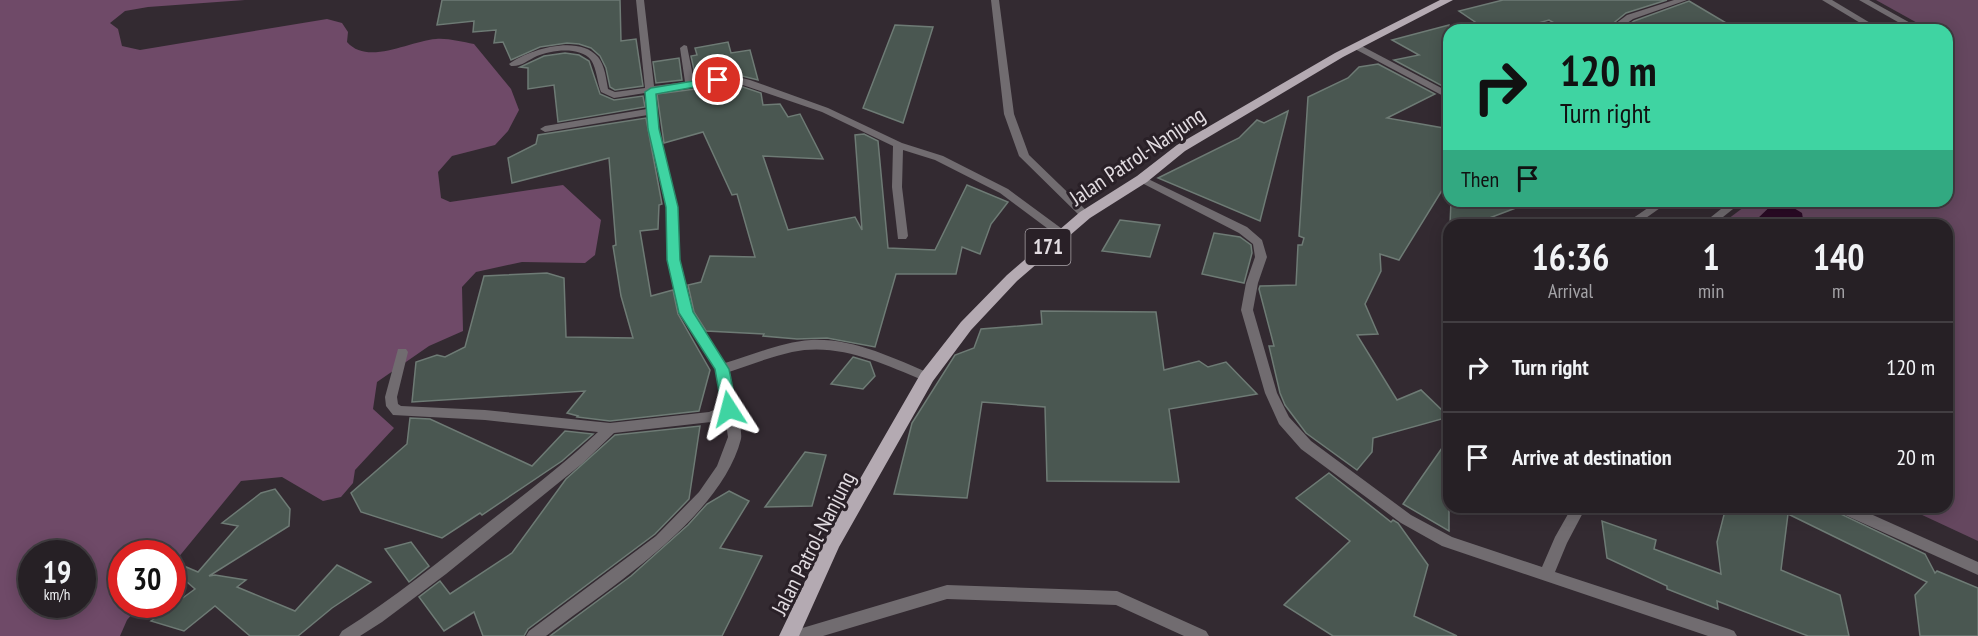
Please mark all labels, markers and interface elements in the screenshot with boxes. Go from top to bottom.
text: 120 m [1560,43,1657,98]
icon: right [1461,48,1539,126]
pin [692,54,743,105]
icon: arrive [701,63,734,96]
text: Turn right [1560,96,1651,130]
street label: Jalan Patrol-Nanjung [1063,100,1210,212]
icon: arrive [1511,162,1544,195]
text: Then [1461,165,1499,193]
road number: 171 [1026,229,1070,265]
text: 16:36 [1532,233,1609,280]
text: 1 [1702,233,1720,280]
text: 140 [1813,233,1864,280]
text: Arrival [1548,278,1593,304]
text: min [1698,278,1724,304]
text: m [1832,278,1845,304]
icon: right [1461,351,1494,384]
text: Turn right [1512,353,1589,381]
text: 120 m [1886,353,1935,381]
position arrow [697,377,761,441]
icon: arrive [1461,441,1494,474]
text: Arrive at destination [1512,443,1672,471]
text: 20 m [1896,443,1935,471]
street label: Jalan Patrol-Nanjung [764,467,861,620]
speed limit sign: 30 [108,540,186,618]
text: 19 [43,552,71,591]
text: km/h [44,585,70,604]

